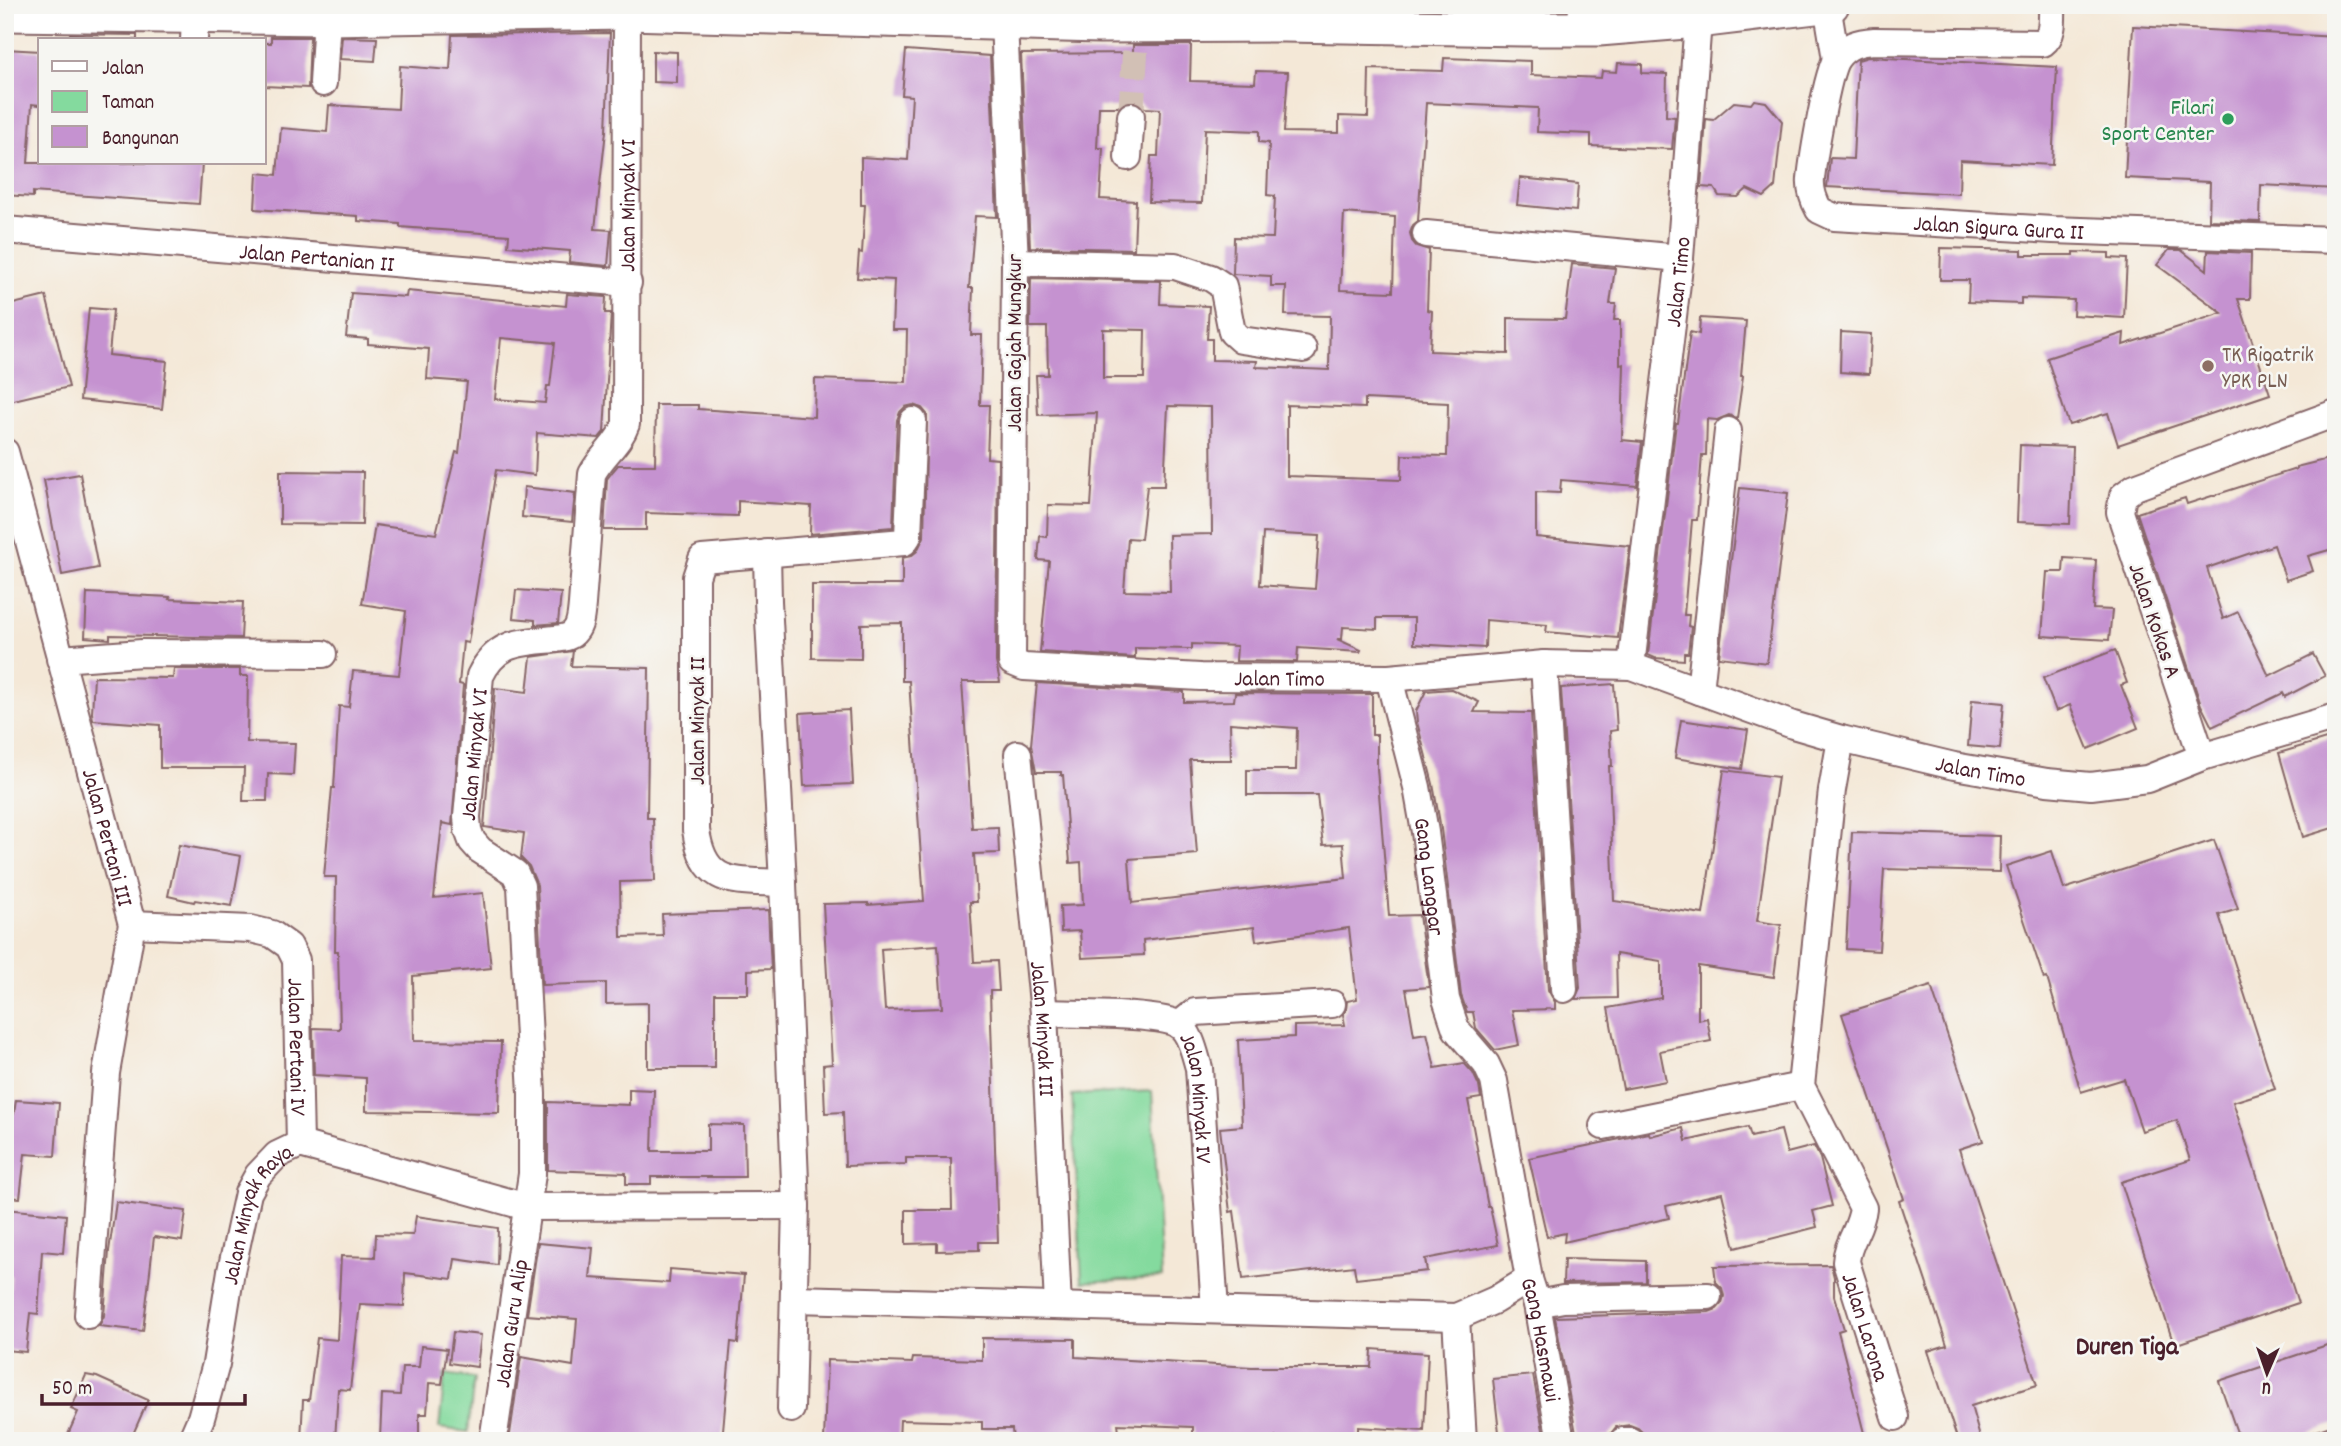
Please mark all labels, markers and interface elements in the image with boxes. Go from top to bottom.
legend [38,38,266,164]
text: Jalan [102,55,144,85]
text: Taman [102,89,154,119]
place label: Filari Sport Center [2101,93,2214,152]
marker: Filari Sport Center [2220,111,2236,127]
text: Bangunan [102,125,179,155]
street label: Jalan Minyak VI [613,139,647,272]
street label: Jalan Sigura Gura II [1912,209,2084,251]
street label: Jalan Timo [1659,236,1702,329]
street label: Jalan Pertanian II [238,237,396,283]
street label: Jalan Gajah Mungkur [1000,253,1033,432]
place label: TK Rigatrik YPK PLN [2222,340,2314,399]
marker: TK Rigatrik YPK PLN [2200,358,2216,374]
street label: Jalan Kokas A [2118,559,2188,683]
street label: Jalan Minyak II [683,657,716,785]
street label: Jalan Timo [1234,664,1325,698]
street label: Jalan Minyak VI [454,687,499,822]
street label: Jalan Timo [1932,749,2028,798]
street label: Jalan Pertani III [71,766,140,911]
street label: Gang Langgar [1403,815,1451,938]
street label: Jalan Minyak III [1019,960,1061,1098]
street label: Jalan Pertani IV [276,977,312,1116]
street label: Jalan Minyak IV [1169,1027,1218,1165]
street label: Jalan Minyak Raya [216,1136,300,1288]
street label: Jalan Guru Alip [488,1257,539,1390]
street label: Jalan Larona [1831,1269,1896,1387]
street label: Gang Hasmawi [1510,1274,1567,1405]
district label: Duren Tiga [2076,1330,2179,1367]
north arrow [2232,1338,2302,1408]
scale bar [42,1362,245,1406]
text: U [2261,1373,2272,1400]
text: 50 m [52,1375,92,1405]

